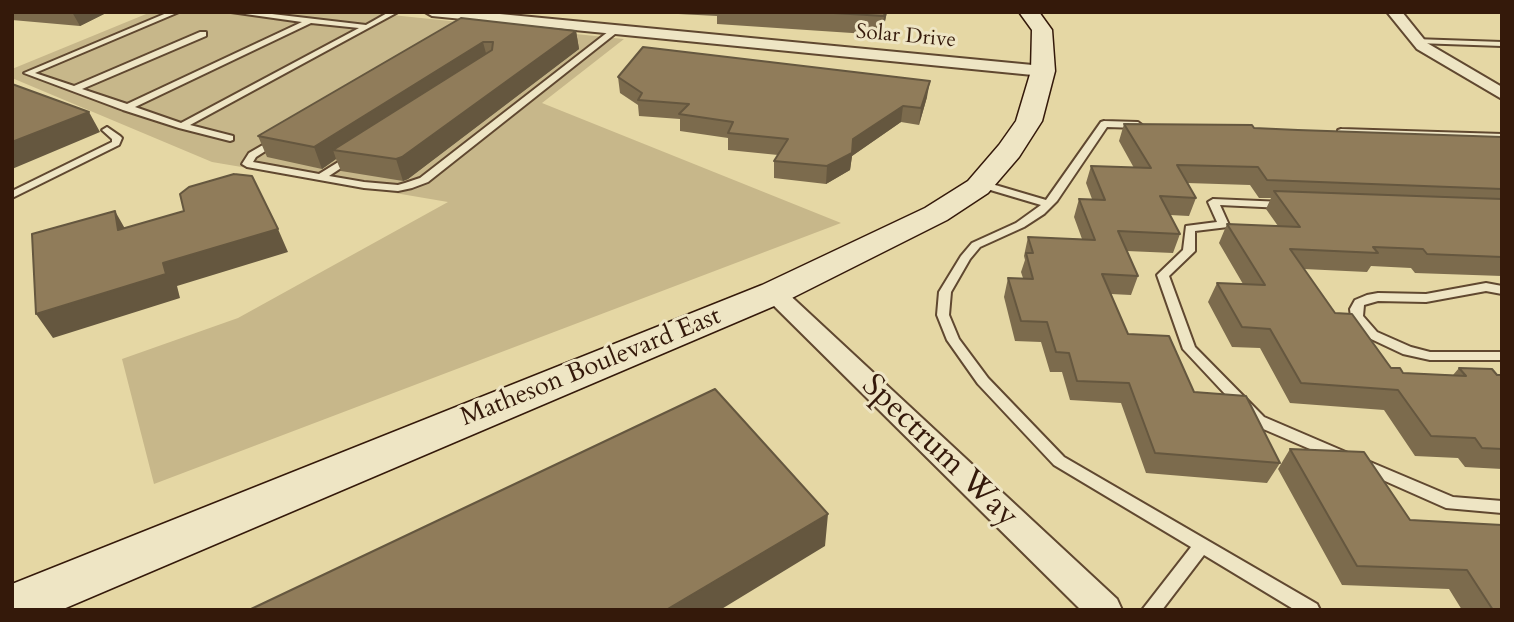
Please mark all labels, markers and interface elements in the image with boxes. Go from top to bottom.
street label: Solar Drive [855,20,957,54]
street label: Matheson Boulevard East [456,301,726,435]
street label: Spectrum Way [853,368,1025,536]

